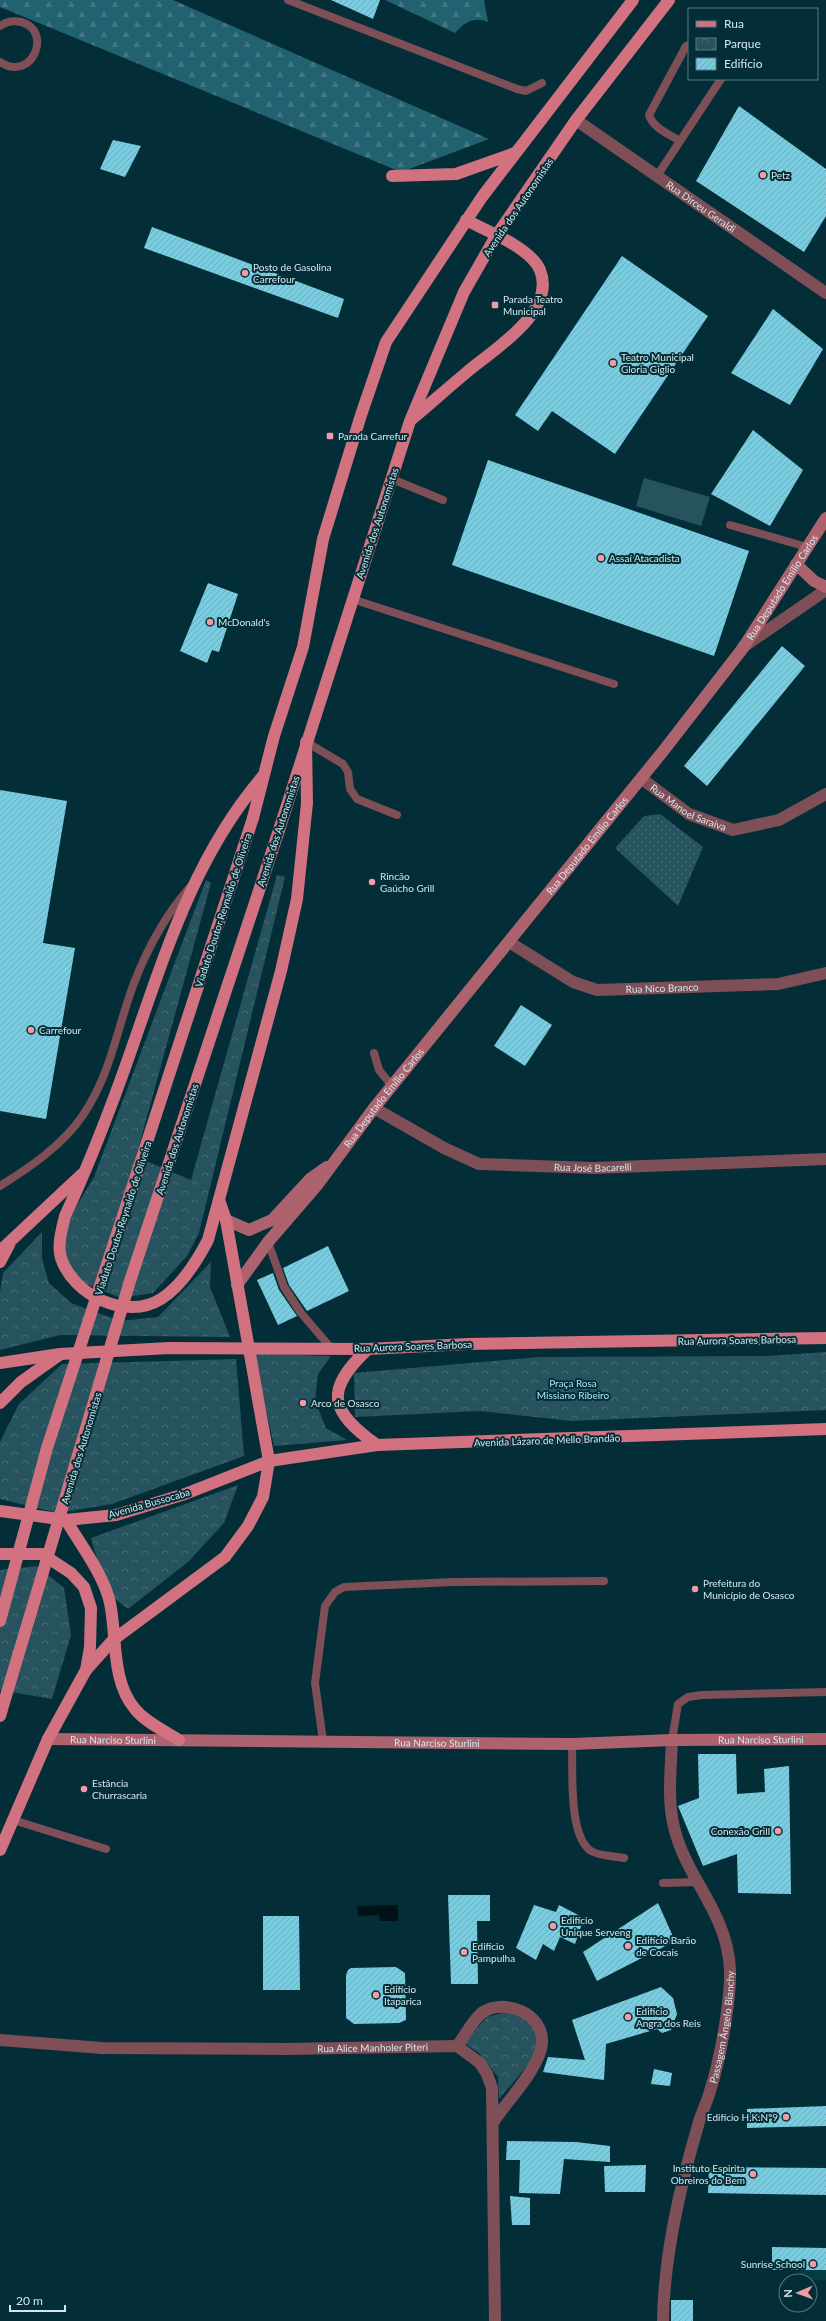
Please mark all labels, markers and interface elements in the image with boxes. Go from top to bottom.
legend [688,8,818,80]
text: Rua [724,16,744,31]
text: Parque [724,36,761,51]
text: Edifício [724,56,763,71]
street label: Avenida dos Autonomistas [481,155,555,259]
place label: Petz [771,169,791,181]
marker: Petz [758,170,768,180]
street label: Rua Dirceu Geraldi [664,178,738,235]
place label: Posto de Gasolina Carrefour [253,261,332,285]
marker: Posto de Gasolina Carrefour [240,268,250,278]
place label: Parada Teatro Municipal [503,293,563,317]
marker: Parada Teatro Municipal [490,300,500,310]
place label: Teatro Municipal Gloria Giglio [621,351,694,375]
marker: Teatro Municipal Gloria Giglio [608,358,618,368]
place label: Parada Carrefur [338,430,408,442]
marker: Parada Carrefur [325,431,335,441]
street label: Avenida dos Autonomistas [353,466,401,580]
street label: Rua Deputado Emílio Carlos [744,532,820,642]
place label: Assaí Atacadista [609,552,680,564]
marker: Assaí Atacadista [596,553,606,563]
place label: McDonald's [218,616,270,628]
marker: McDonald's [205,617,215,627]
street label: Avenida dos Autonomistas [254,774,302,888]
street label: Rua Manoel Saraiva [648,781,728,833]
street label: Rua Deputado Emílio Carlos [543,794,630,897]
street label: Viaduto Doutor Reynaldo de Oliveira [192,831,254,989]
place label: Rincão Gaúcho Grill [380,870,434,894]
marker: Rincão Gaúcho Grill [367,877,377,887]
street label: Rua Nico Branco [626,981,699,995]
place label: Carrefour [39,1024,82,1036]
marker: Carrefour [26,1025,36,1035]
street label: Rua Deputado Emílio Carlos [341,1046,426,1150]
street label: Avenida dos Autonomistas [153,1082,201,1196]
street label: Viaduto Doutor Reynaldo de Oliveira [92,1139,154,1297]
street label: Rua José Bacarelli [554,1161,632,1174]
street label: Rua Aurora Soares Barbosa [678,1333,796,1347]
street label: Rua Aurora Soares Barbosa [354,1338,472,1354]
park label: Praça Rosa Missiano Ribeiro [537,1377,610,1401]
street label: Avenida dos Autonomistas [58,1391,104,1505]
place label: Arco de Osasco [311,1397,380,1409]
marker: Arco de Osasco [298,1398,308,1408]
street label: Avenida Lázaro de Mello Brandão [474,1431,621,1449]
street label: Avenida Bussocaba [107,1486,191,1520]
place label: Prefeitura do Município de Osasco [703,1577,795,1601]
marker: Prefeitura do Município de Osasco [690,1584,700,1594]
street label: Rua Narciso Sturlini [70,1733,156,1746]
street label: Rua Narciso Sturlini [718,1733,804,1746]
street label: Rua Narciso Sturlini [394,1736,480,1749]
place label: Estância Churrascaria [92,1777,147,1801]
marker: Estância Churrascaria [79,1784,89,1794]
place label: Conexão Grill [711,1825,770,1837]
marker: Conexão Grill [773,1826,783,1836]
place label: Edifício Unique Serveng [561,1914,631,1938]
marker: Edifício Unique Serveng [548,1921,558,1931]
place label: Edifício Barão de Cocais [636,1934,697,1958]
place label: Edifício Pampulha [472,1940,515,1964]
marker: Edifício Barão de Cocais [623,1941,633,1951]
marker: Edifício Pampulha [459,1947,469,1957]
street label: Passagem Ângelo Bianchy [707,1970,736,2085]
place label: Edifício Itaparica [384,1983,422,2007]
marker: Edifício Itaparica [371,1990,381,2000]
place label: Edifício Angra dos Reis [636,2005,701,2029]
marker: Edifício Angra dos Reis [623,2012,633,2022]
street label: Rua Alice Manholer Piteri [317,2041,428,2054]
place label: Edifício H.K.Nº9 [707,2111,778,2123]
marker: Edifício H.K.Nº9 [781,2112,791,2122]
place label: Instituto Espirita Obreiros do Bem [671,2162,745,2186]
marker: Instituto Espirita Obreiros do Bem [748,2169,758,2179]
place label: Sunrise School [741,2258,805,2270]
marker: Sunrise School [808,2259,818,2269]
north arrow [778,2273,818,2313]
scale bar [10,2287,65,2313]
text: N [781,2289,794,2298]
text: 20 m [16,2293,43,2308]

